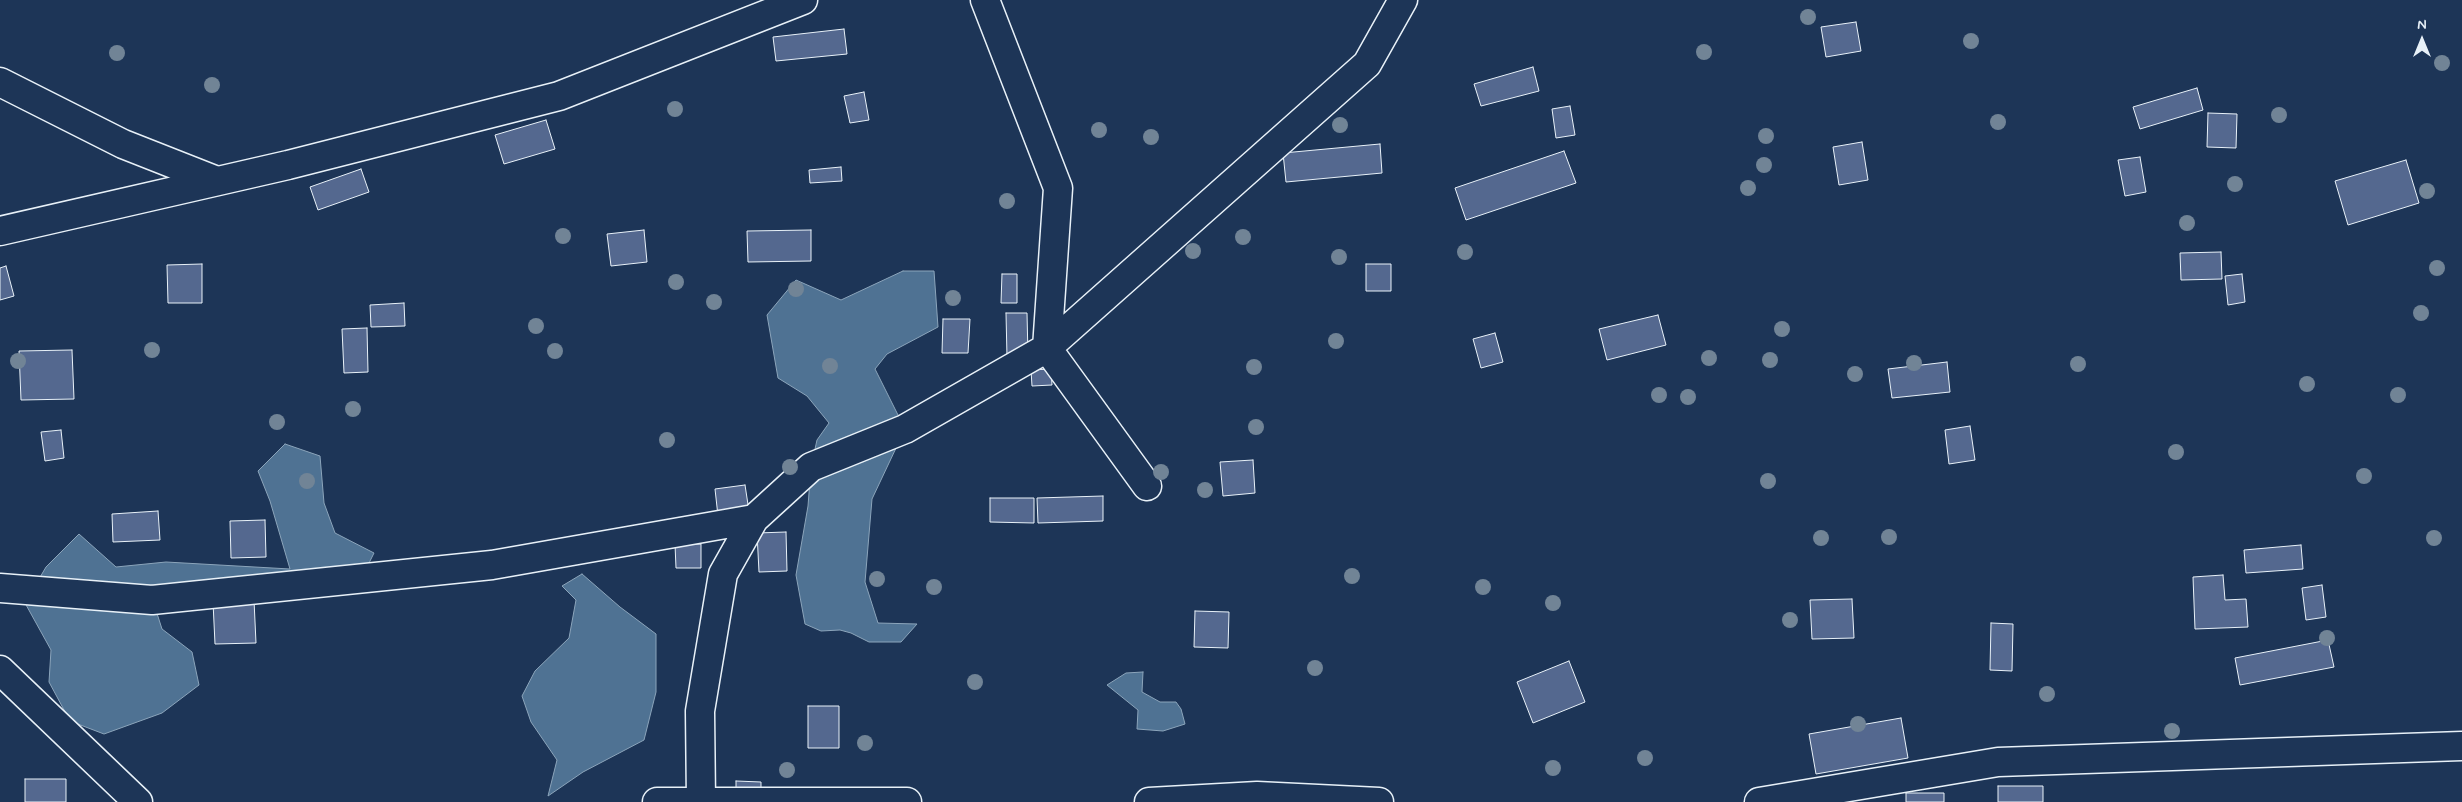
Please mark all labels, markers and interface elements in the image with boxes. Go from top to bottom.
north arrow [2397,15,2447,65]
text: N [2417,16,2427,34]

